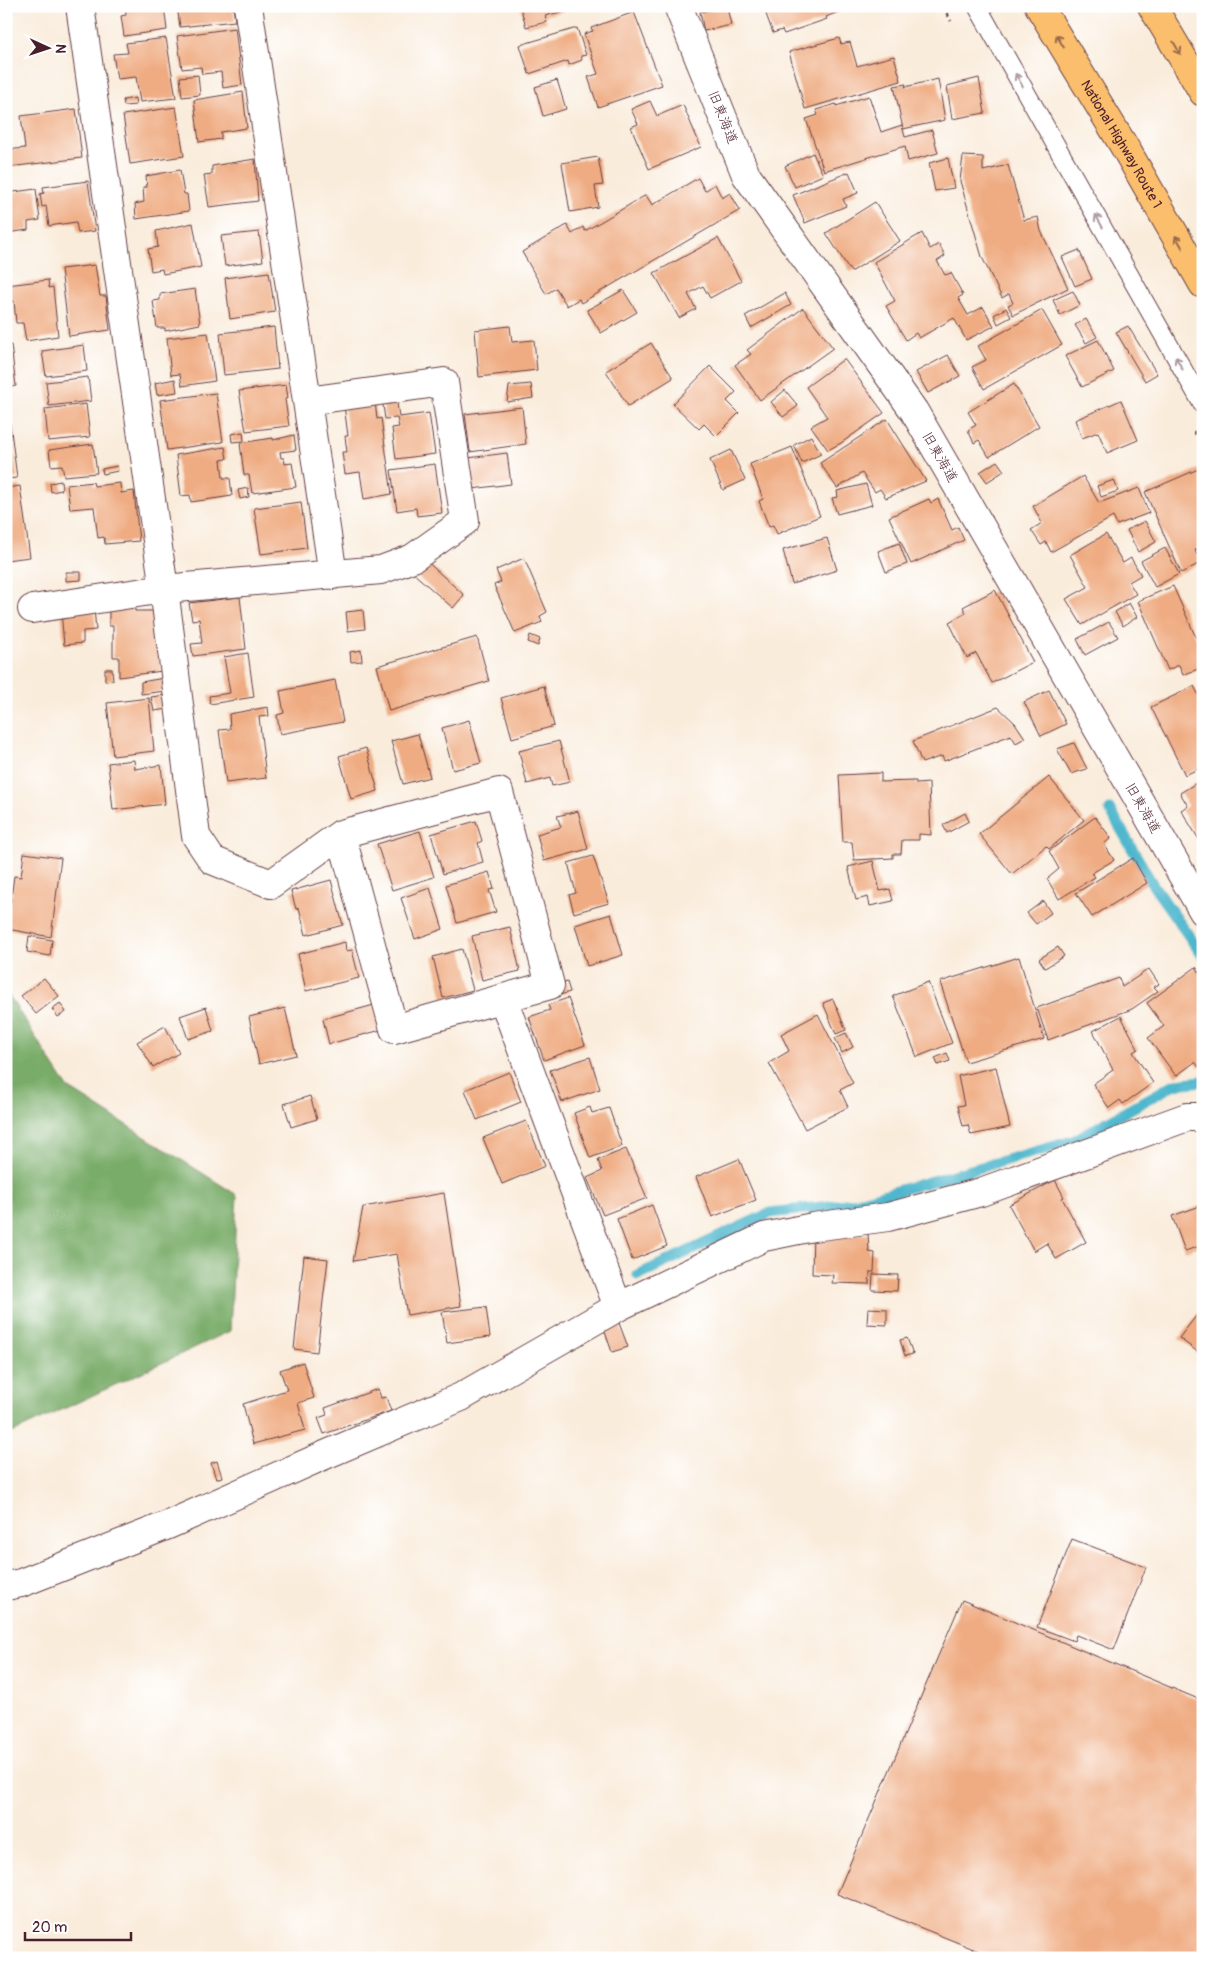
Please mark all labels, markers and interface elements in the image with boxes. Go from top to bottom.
north arrow [22,22,72,72]
one-way arrow [1055,35,1065,49]
one-way arrow [1172,41,1182,56]
text: N [52,43,69,54]
one-way arrow [1014,73,1024,87]
street label: National Highway Route 1 [1077,77,1166,211]
street label: 旧東海道 [705,88,741,146]
one-way arrow [1094,214,1103,229]
one-way arrow [1173,235,1183,249]
one-way arrow [1174,355,1184,370]
street label: 旧東海道 [919,429,961,485]
street label: 旧東海道 [1122,780,1164,836]
scale bar [25,1909,131,1941]
text: 20 m [32,1918,67,1937]

